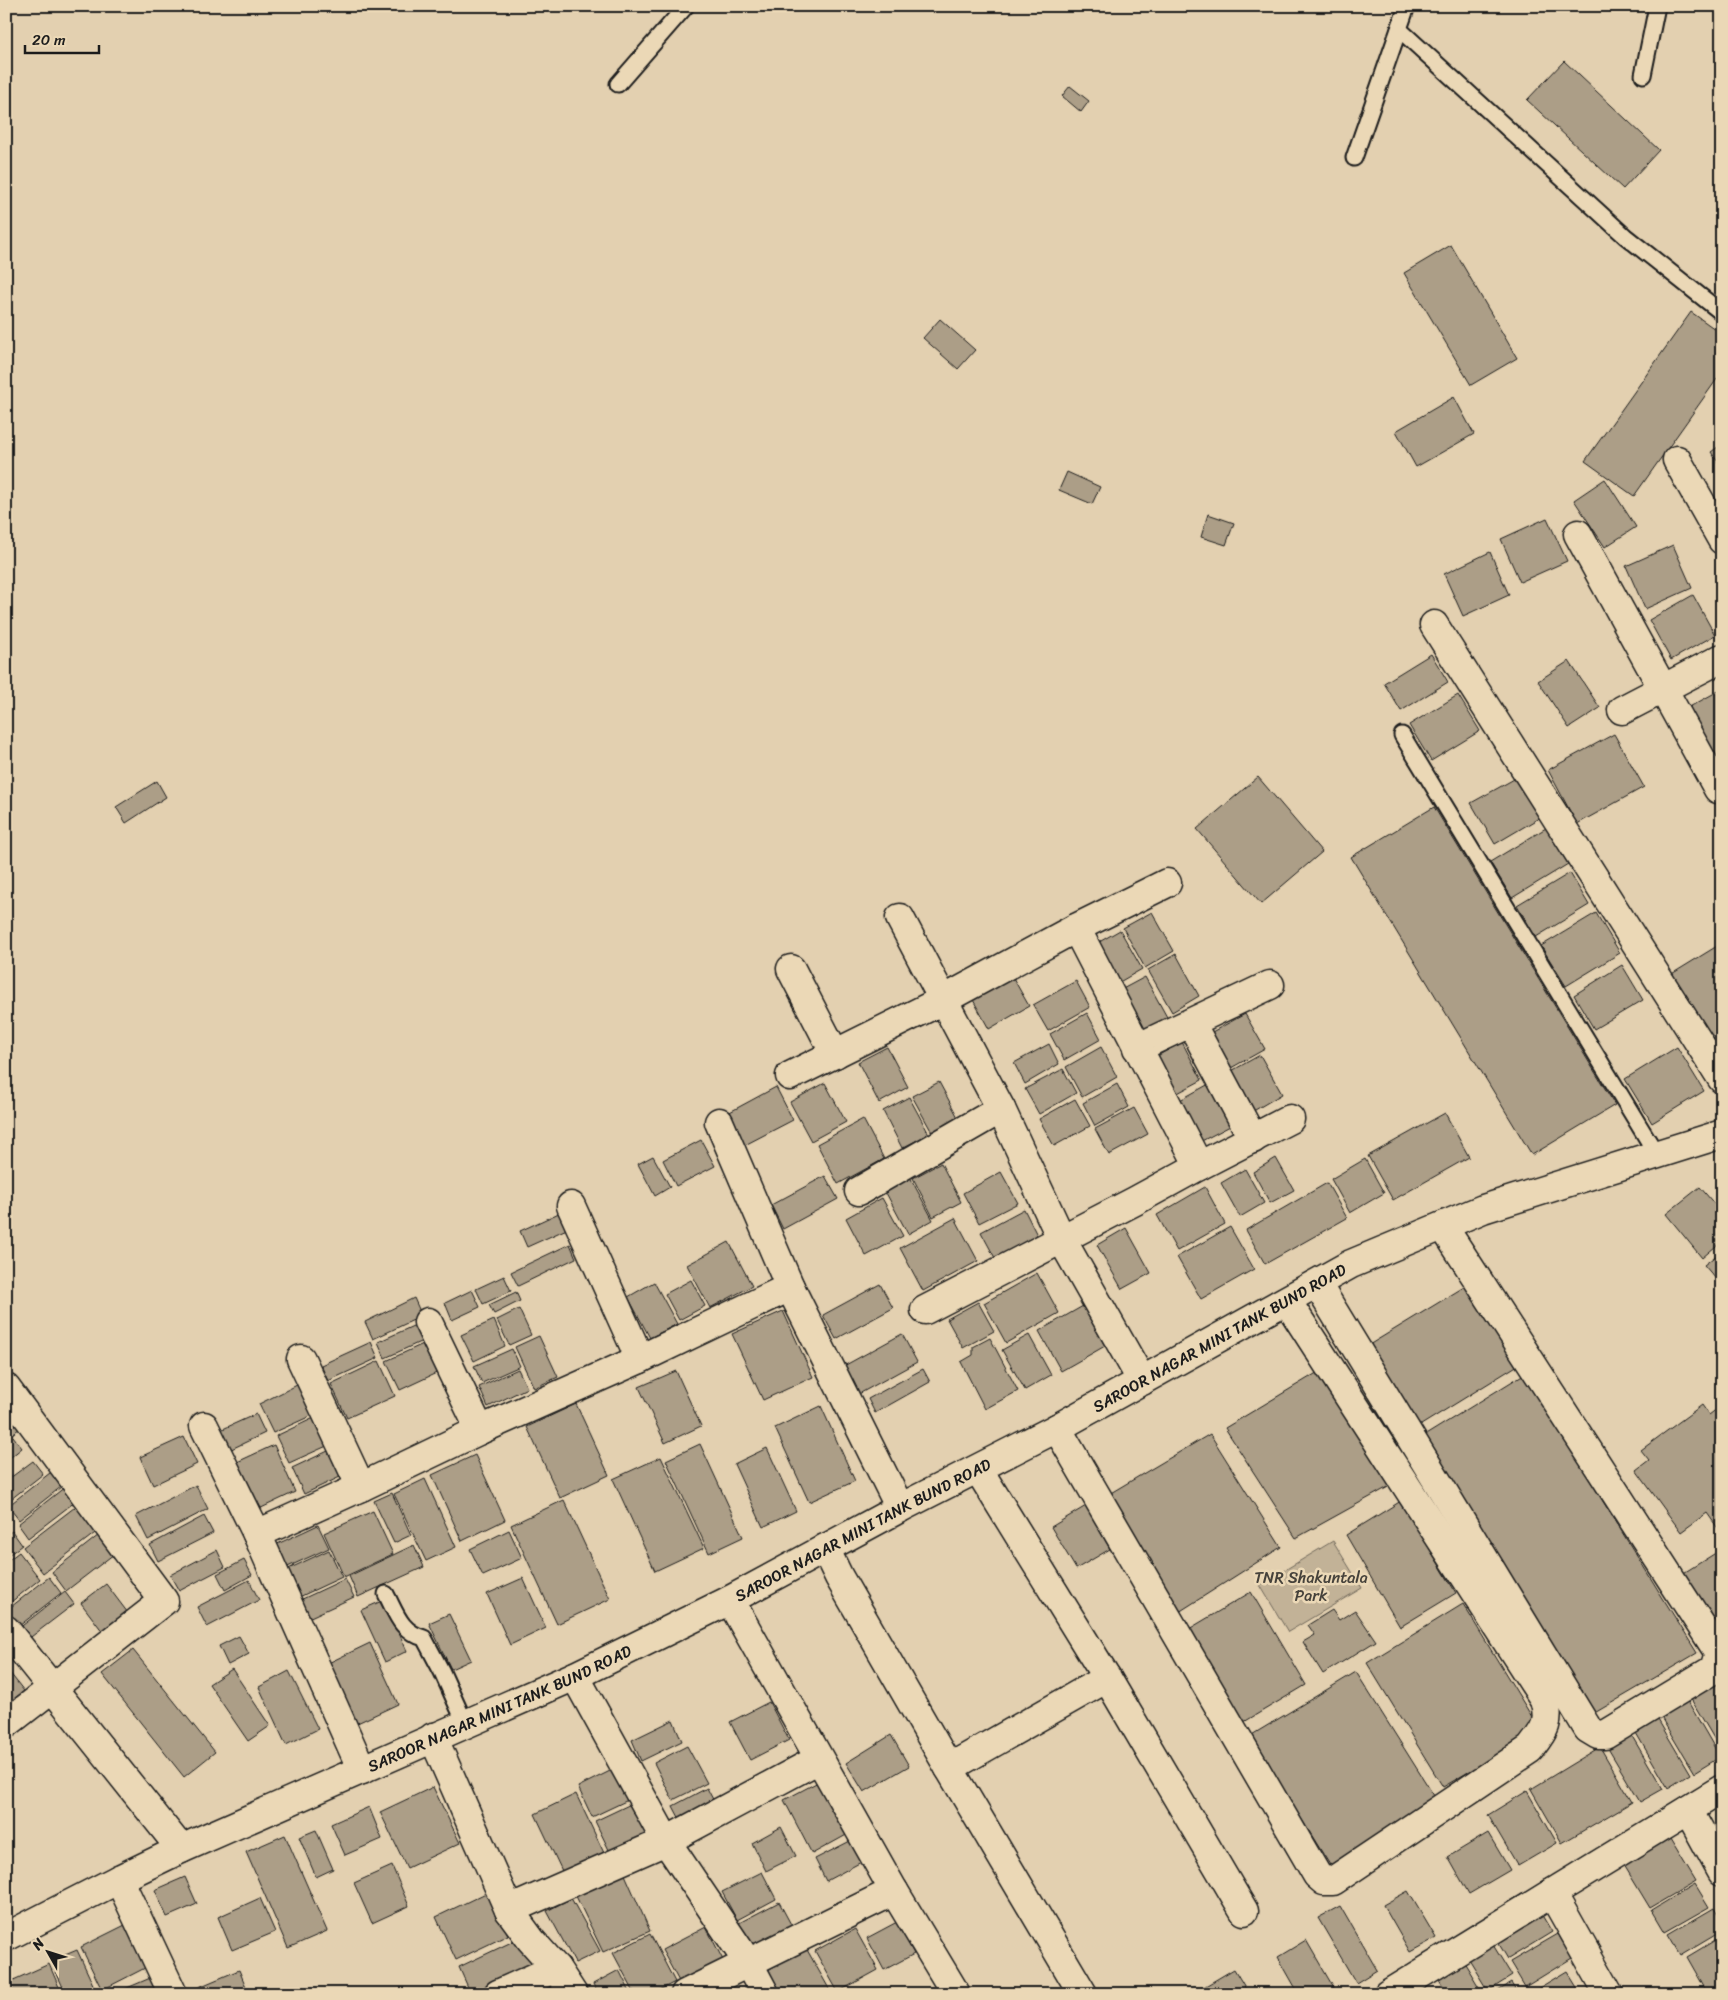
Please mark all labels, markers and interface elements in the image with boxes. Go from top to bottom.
scale bar [25,22,99,54]
text: 20 m [32,27,66,53]
street label: SAROOR NAGAR MINI TANK BUND ROAD [1087,1255,1352,1420]
street label: SAROOR NAGAR MINI TANK BUND ROAD [729,1449,996,1610]
park label: TNR Shakuntala Park [1254,1563,1368,1610]
street label: SAROOR NAGAR MINI TANK BUND ROAD [363,1636,637,1780]
north arrow [22,1928,72,1978]
text: N [25,1932,51,1957]

